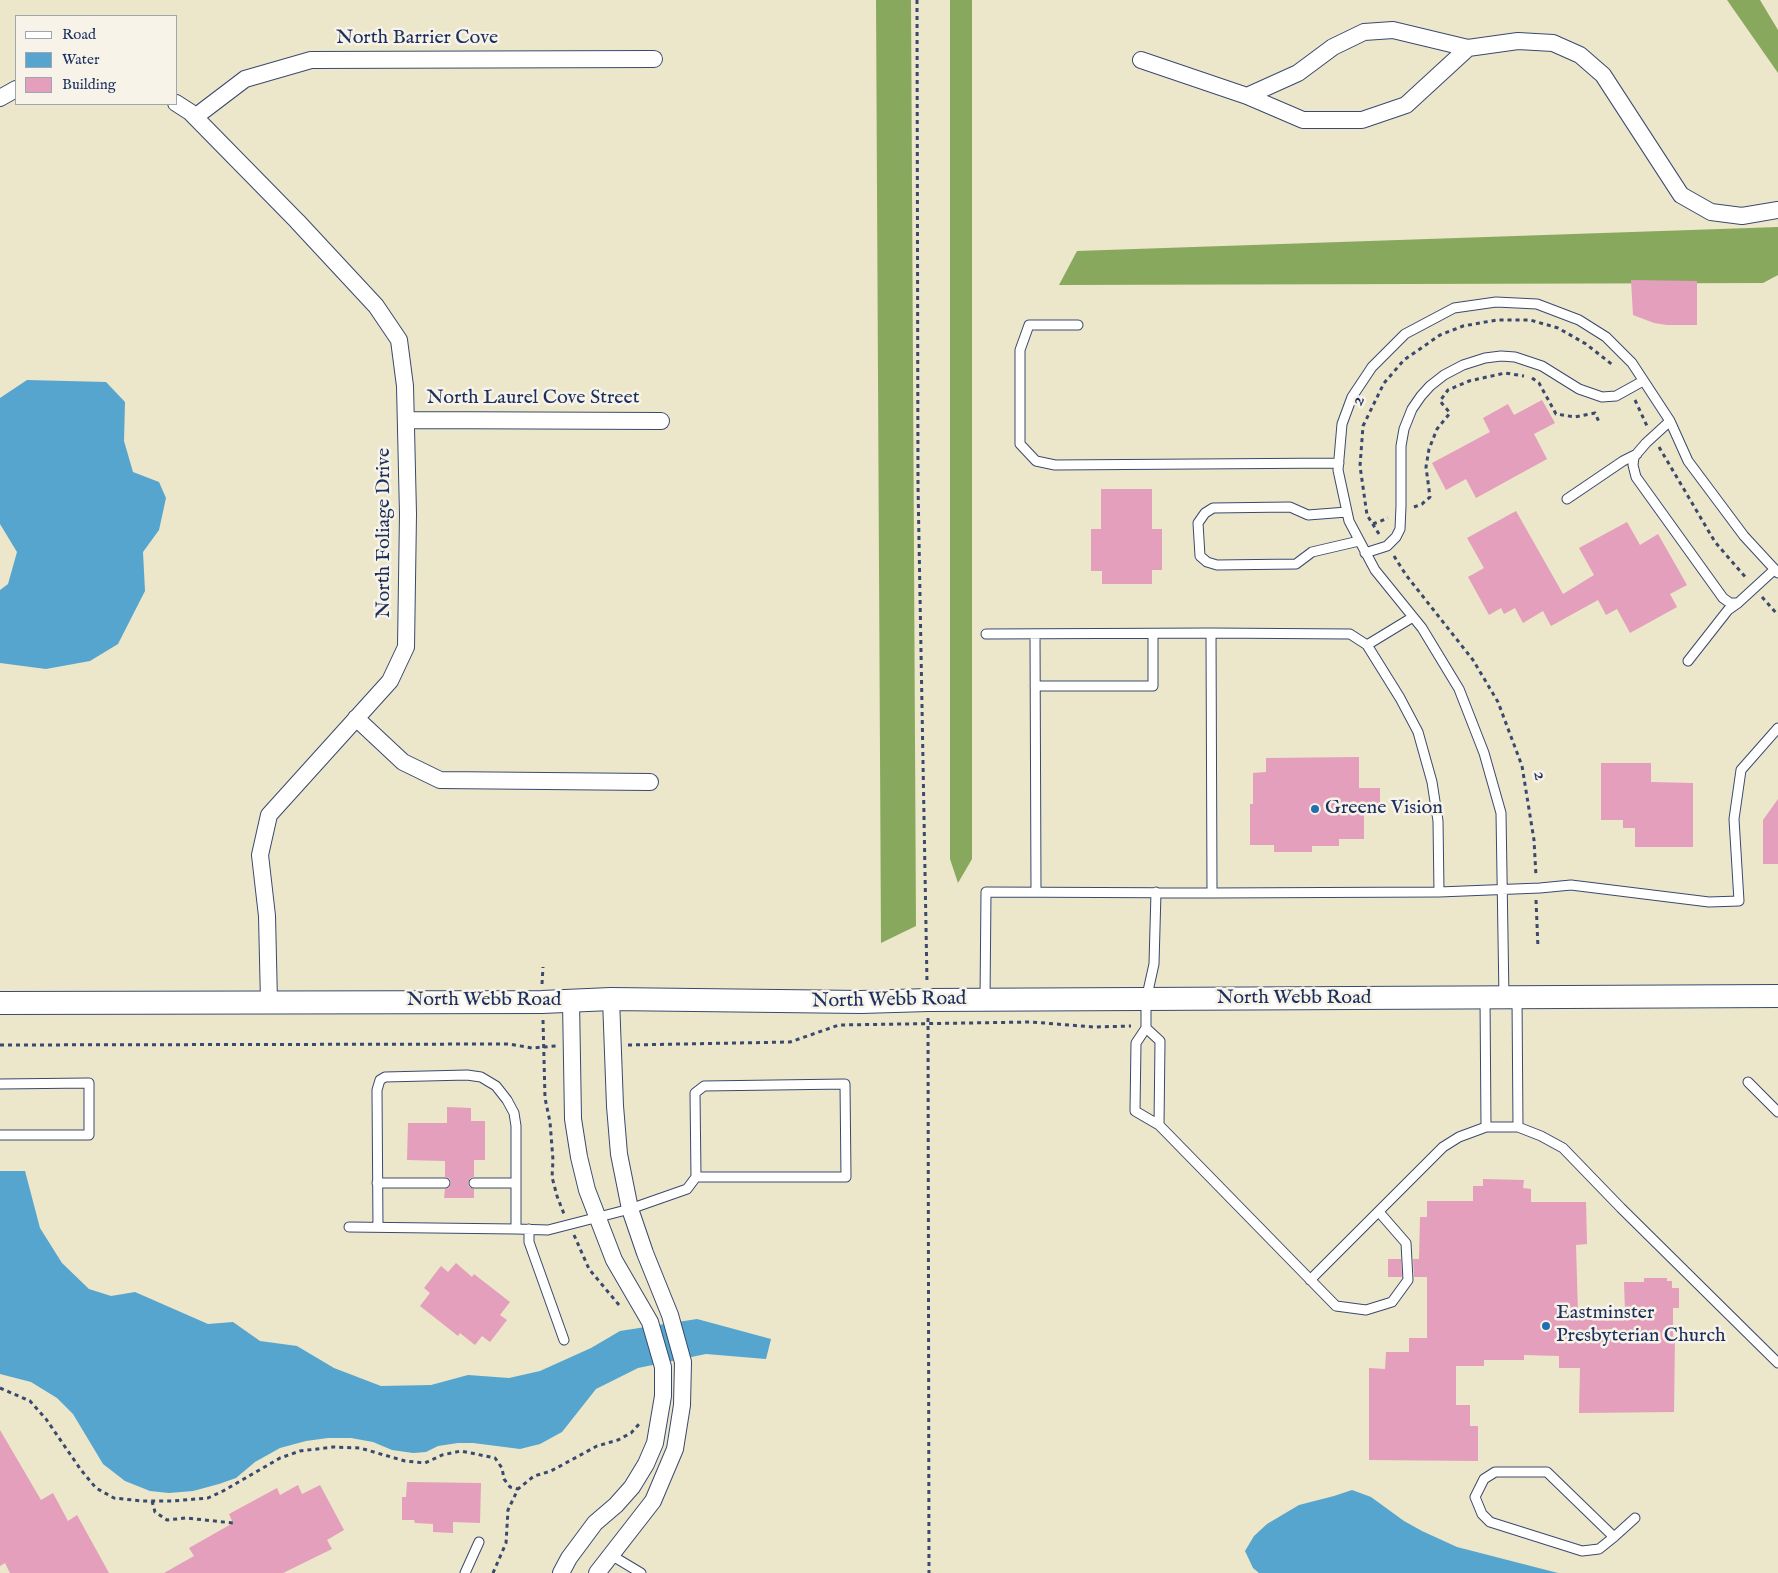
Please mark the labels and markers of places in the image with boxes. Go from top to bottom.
place label: Greene Vision [1325,797,1443,821]
marker: Greene Vision [1309,803,1321,815]
place label: Eastminster Presbyterian Church [1556,1302,1726,1349]
marker: Eastminster Presbyterian Church [1540,1320,1552,1332]

